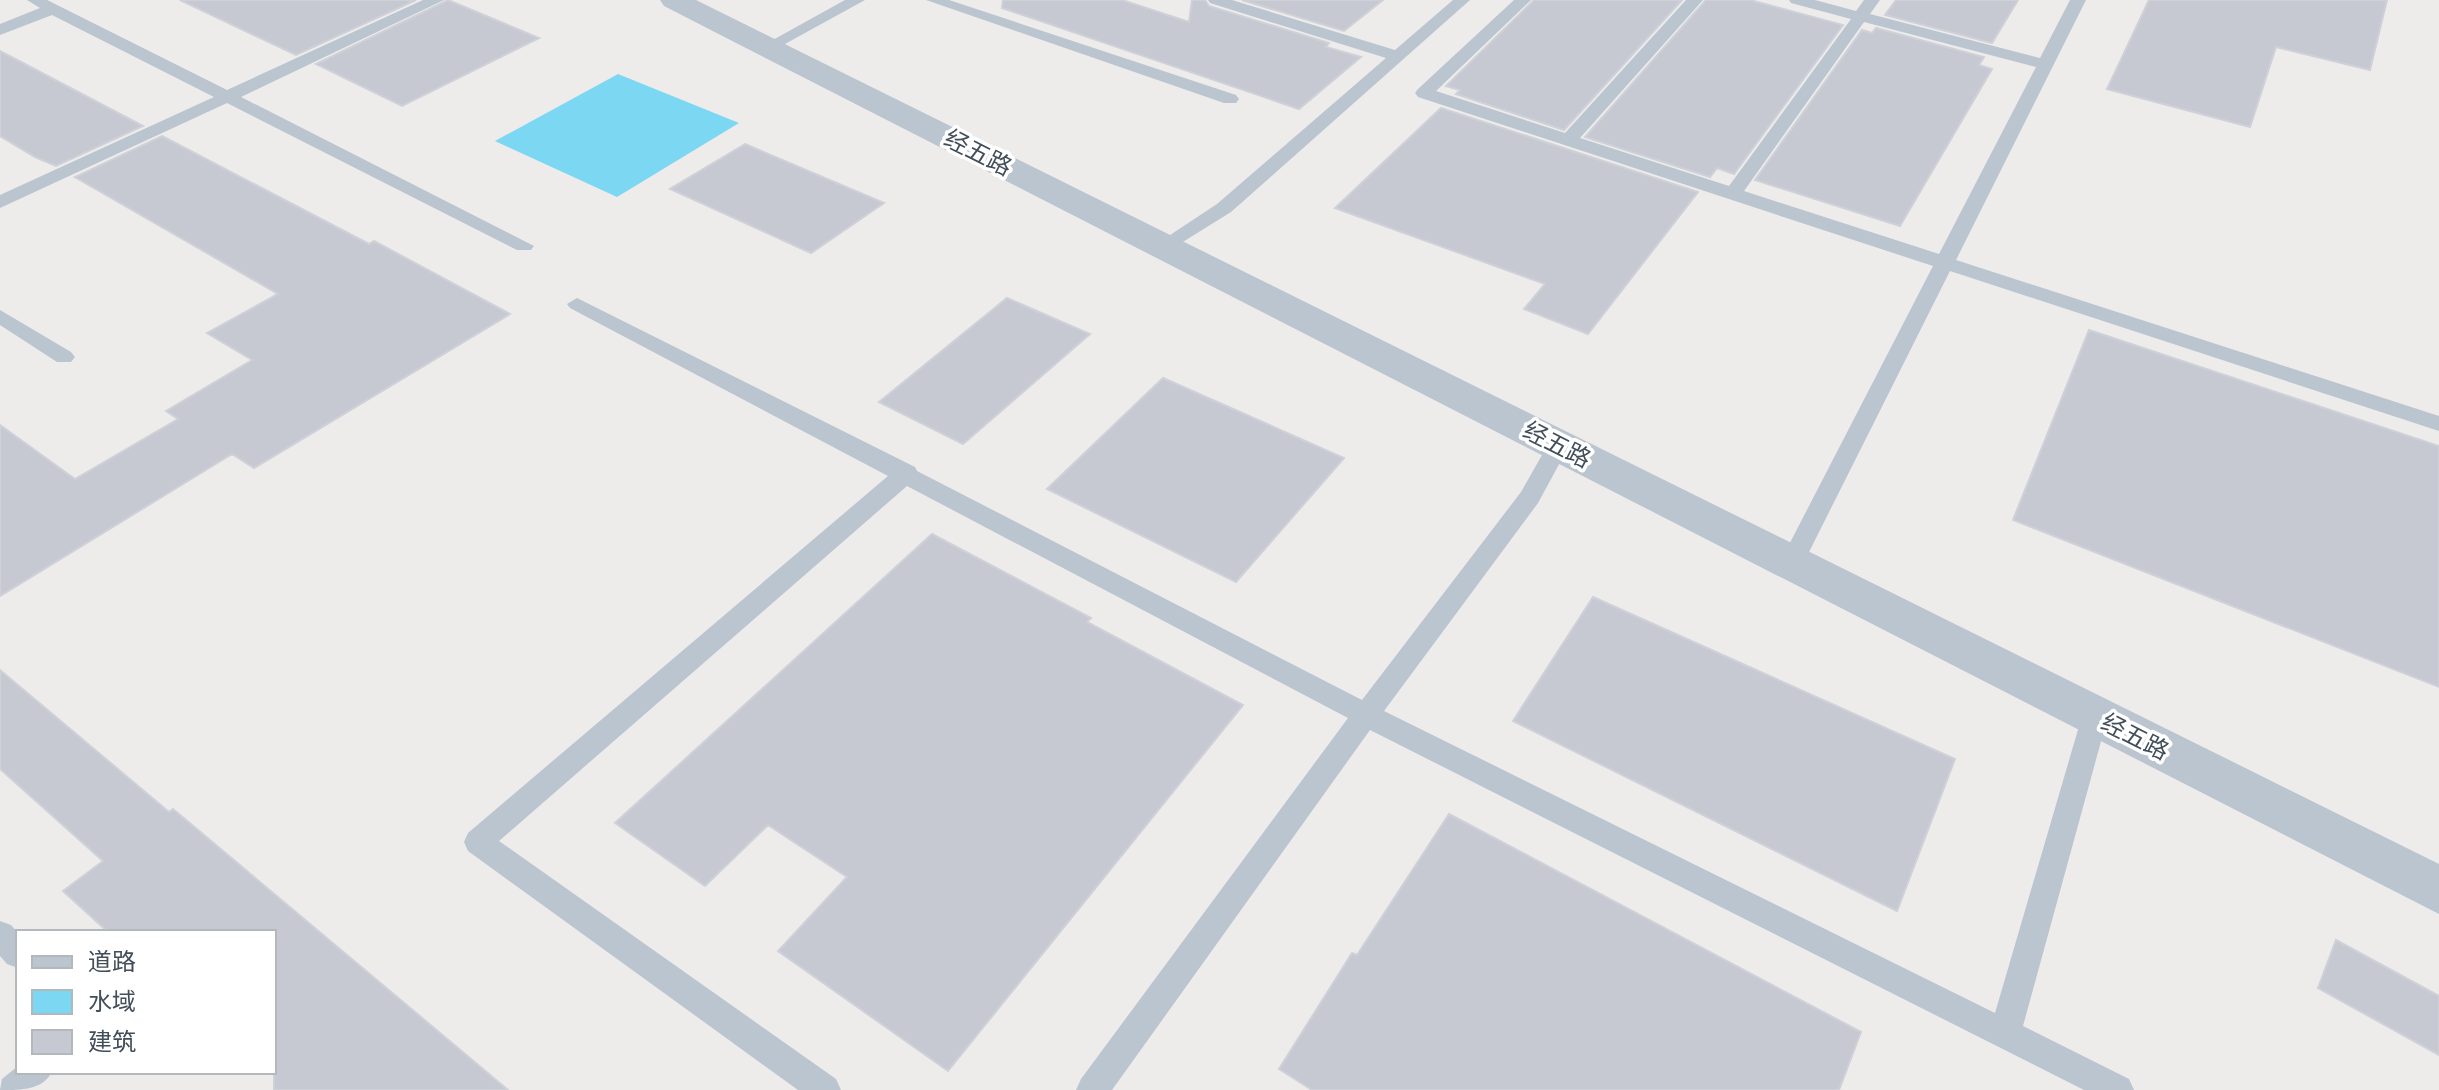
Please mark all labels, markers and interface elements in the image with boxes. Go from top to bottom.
street label: 经五路 [940,122,1017,181]
street label: 经五路 [1519,414,1596,473]
street label: 经五路 [2097,706,2174,765]
legend [16,930,276,1074]
text: 道路 [88,946,136,975]
text: 水域 [88,986,136,1015]
text: 建筑 [88,1026,136,1055]

